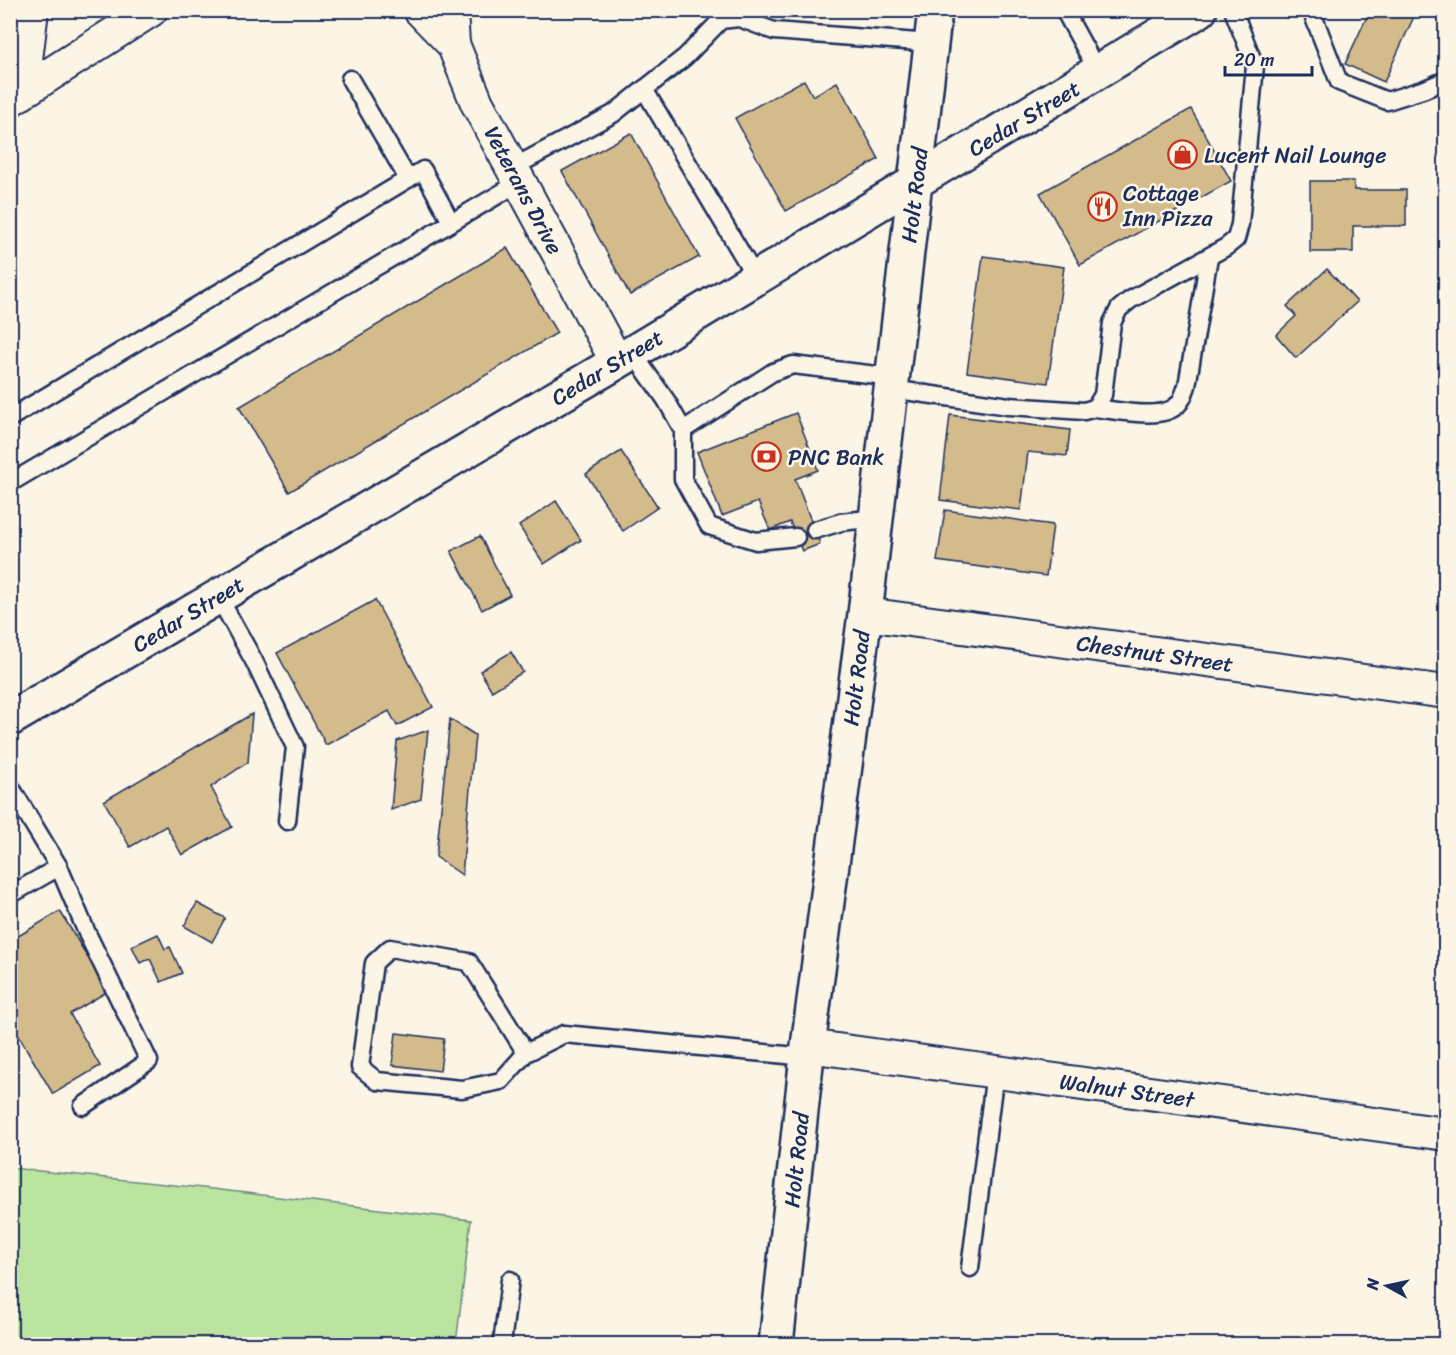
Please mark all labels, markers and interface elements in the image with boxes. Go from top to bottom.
scale bar [1225,39,1312,77]
text: 20 m [1234,44,1274,76]
street label: Cedar Street [960,69,1088,168]
street label: Veterans Drive [473,119,574,262]
place label: Lucent Nail Lounge [1204,136,1386,175]
shop icon: Lucent Nail Lounge [1167,139,1199,171]
street label: Holt Road [889,144,940,245]
place label: Cottage Inn Pizza [1122,174,1213,238]
restaurant icon: Cottage Inn Pizza [1086,190,1118,222]
street label: Cedar Street [543,318,671,417]
place label: PNC Bank [788,438,884,477]
bank icon: PNC Bank [751,441,783,473]
street label: Cedar Street [124,565,252,664]
street label: Chestnut Street [1074,623,1236,684]
street label: Holt Road [831,627,882,728]
street label: Walnut Street [1057,1062,1198,1119]
street label: Holt Road [772,1109,821,1210]
north arrow [1357,1256,1417,1316]
text: N [1357,1276,1388,1292]

